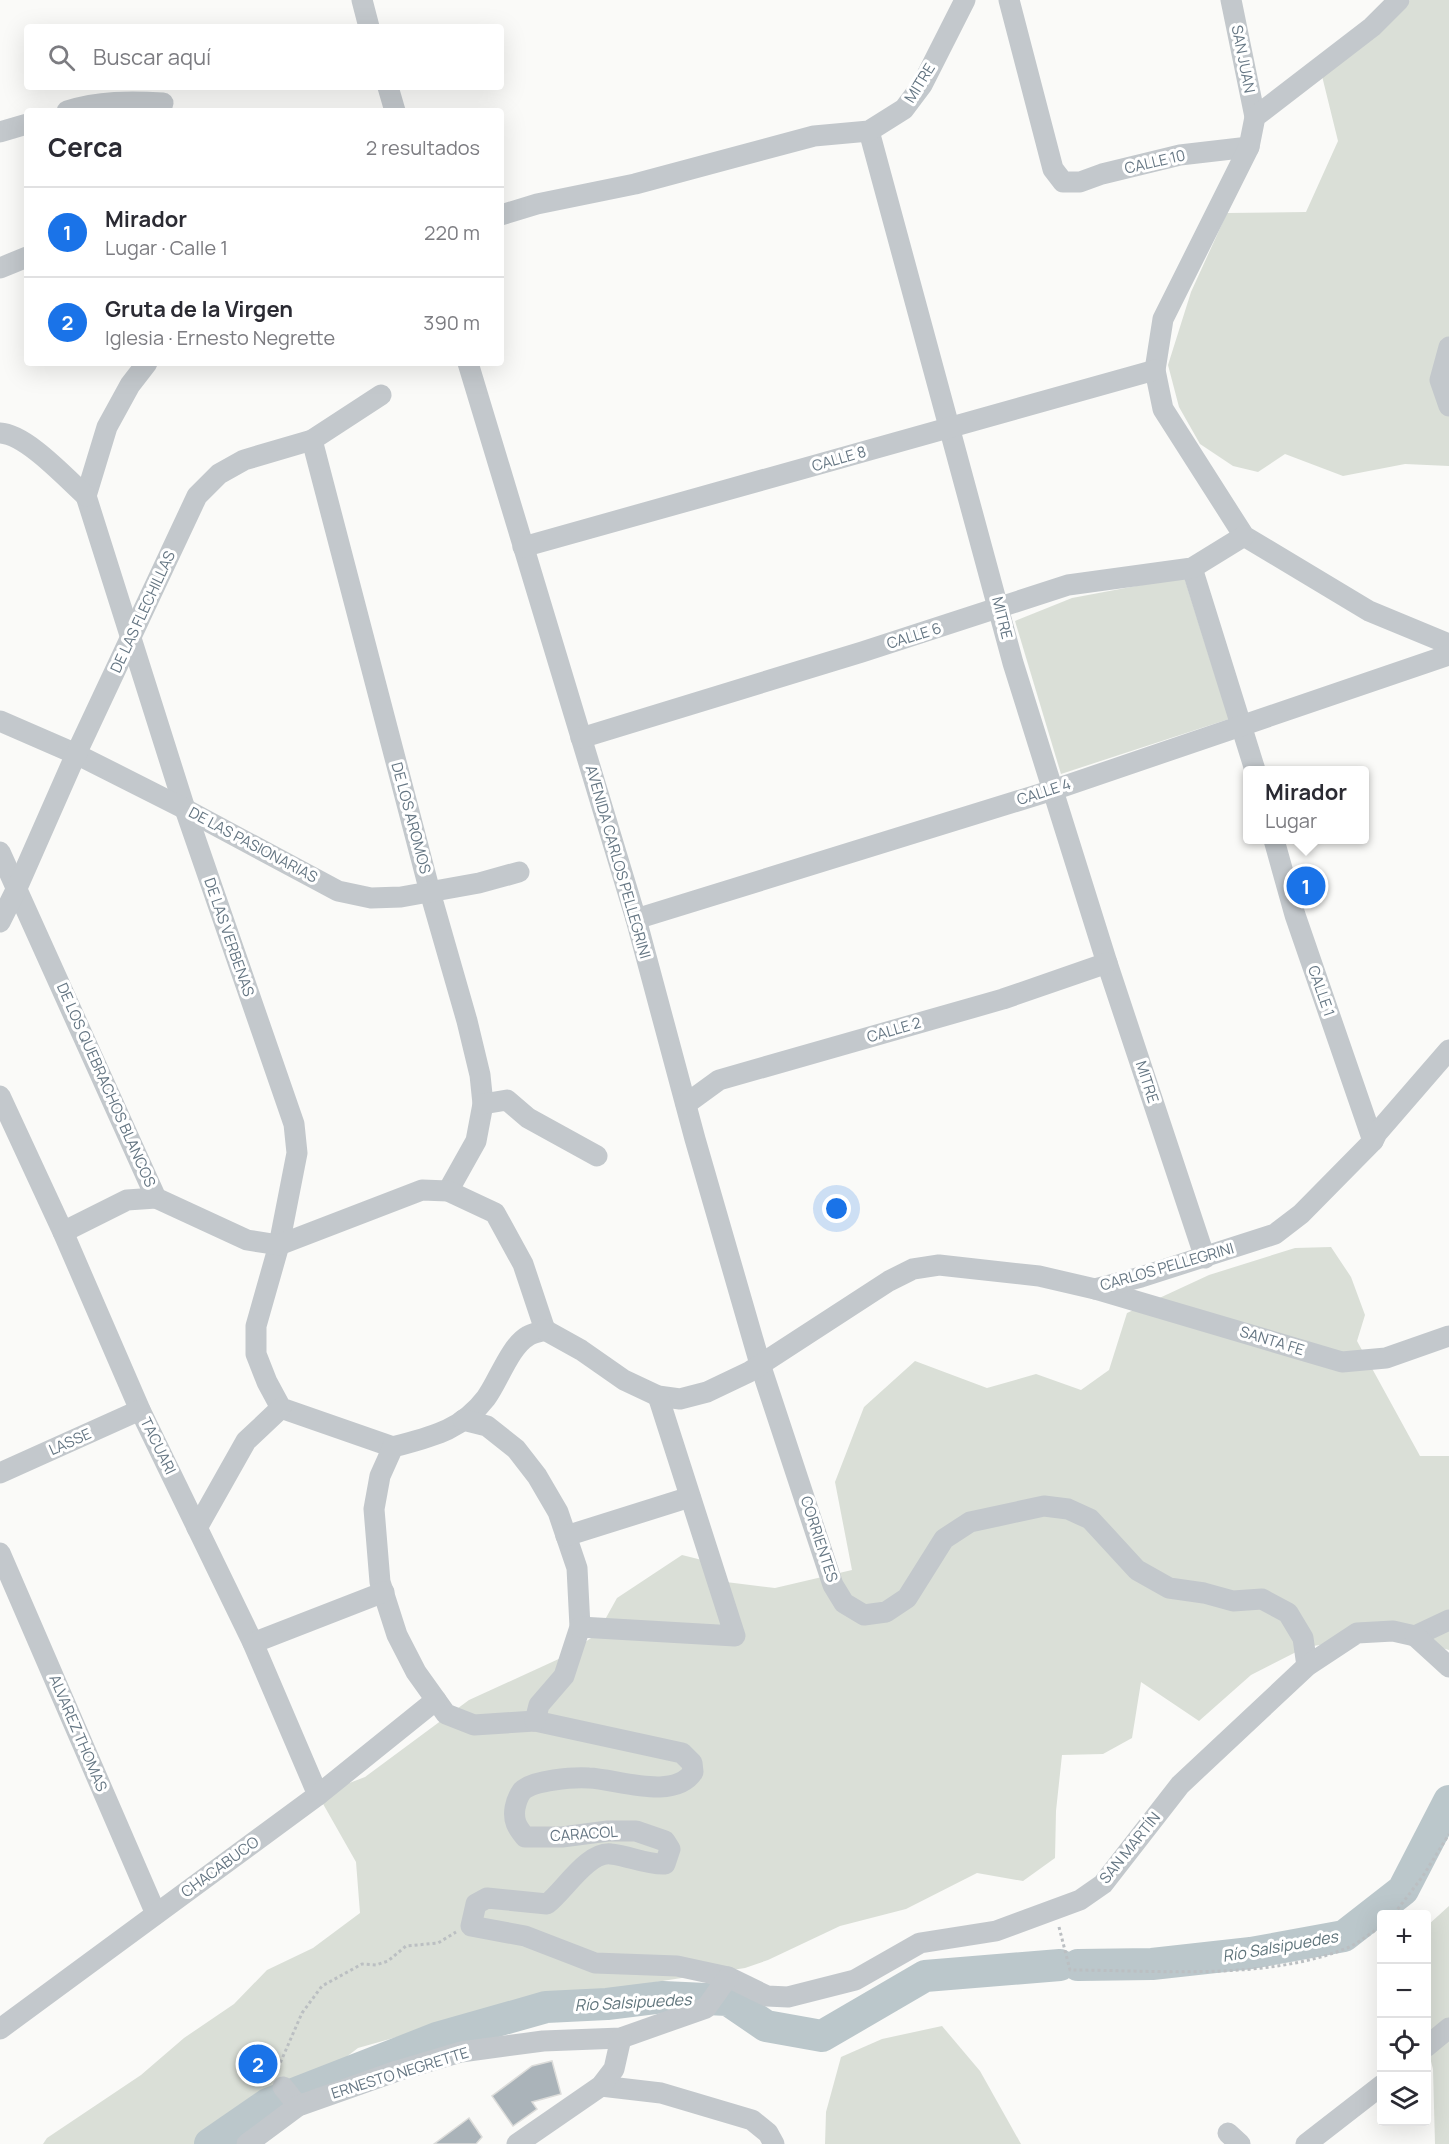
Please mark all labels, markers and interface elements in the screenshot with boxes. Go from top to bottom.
street label: SAN JUAN [1227,23,1260,95]
search box [24,24,504,90]
icon: search [45,41,78,74]
text: Buscar aquí [93,42,211,72]
street label: MITRE [899,59,940,107]
text: Cerca [48,129,123,165]
text: 2 resultados [366,134,480,161]
street label: CALLE 10 [1122,144,1187,179]
text: Mirador [105,204,187,234]
text: 1 [63,219,72,246]
text: 220 m [424,219,480,246]
text: Lugar · Calle 1 [105,234,228,261]
text: Gruta de la Virgen [105,294,293,324]
text: 2 [62,309,73,336]
text: 390 m [423,309,480,336]
text: Iglesia · Ernesto Negrette [105,324,335,351]
street label: CALLE 8 [809,441,868,476]
street label: DE LAS FLECHILLAS [105,547,180,676]
street label: MITRE [987,594,1018,641]
street label: CALLE 6 [884,617,944,654]
street label: DE LOS AROMOS [387,760,436,876]
street label: AVENIDA CARLOS PELLEGRINI [581,763,656,961]
popup [1243,766,1369,844]
street label: CALLE 4 [1014,773,1074,810]
text: Mirador [1265,777,1347,807]
street label: DE LAS PASIONARIAS [185,802,321,887]
text: Lugar [1265,807,1317,834]
pin: 1 [1286,864,1326,908]
street label: DE LAS VERBENAS [199,875,260,999]
street label: CALLE 1 [1303,963,1340,1019]
street label: DE LOS QUEBRACHOS BLANCOS [52,979,161,1190]
street label: CALLE 2 [864,1012,923,1047]
street label: MITRE [1131,1058,1164,1106]
your location [822,1194,851,1223]
street label: CARLOS PELLEGRINI [1098,1237,1236,1296]
street label: SANTA FE [1237,1321,1307,1360]
street label: TACUARI [136,1414,181,1478]
street label: LASSE [45,1423,94,1460]
street label: CORRIENTES [796,1493,843,1584]
street label: ALVAREZ THOMAS [44,1671,113,1794]
street label: SAN MARTÍN [1094,1808,1165,1888]
street label: CARACOL [549,1821,619,1846]
street label: CHACABUCO [177,1831,263,1902]
map controls [1377,1910,1431,2126]
button: + [1377,1910,1431,1964]
water label: Río Salsipuedes [1221,1925,1341,1967]
button: − [1377,1964,1431,2018]
water label: Río Salsipuedes [574,1988,693,2016]
button: locate [1377,2018,1431,2072]
pin: 2 [238,2042,278,2086]
street label: ERNESTO NEGRETTE [329,2042,471,2103]
button: layers [1377,2072,1431,2126]

